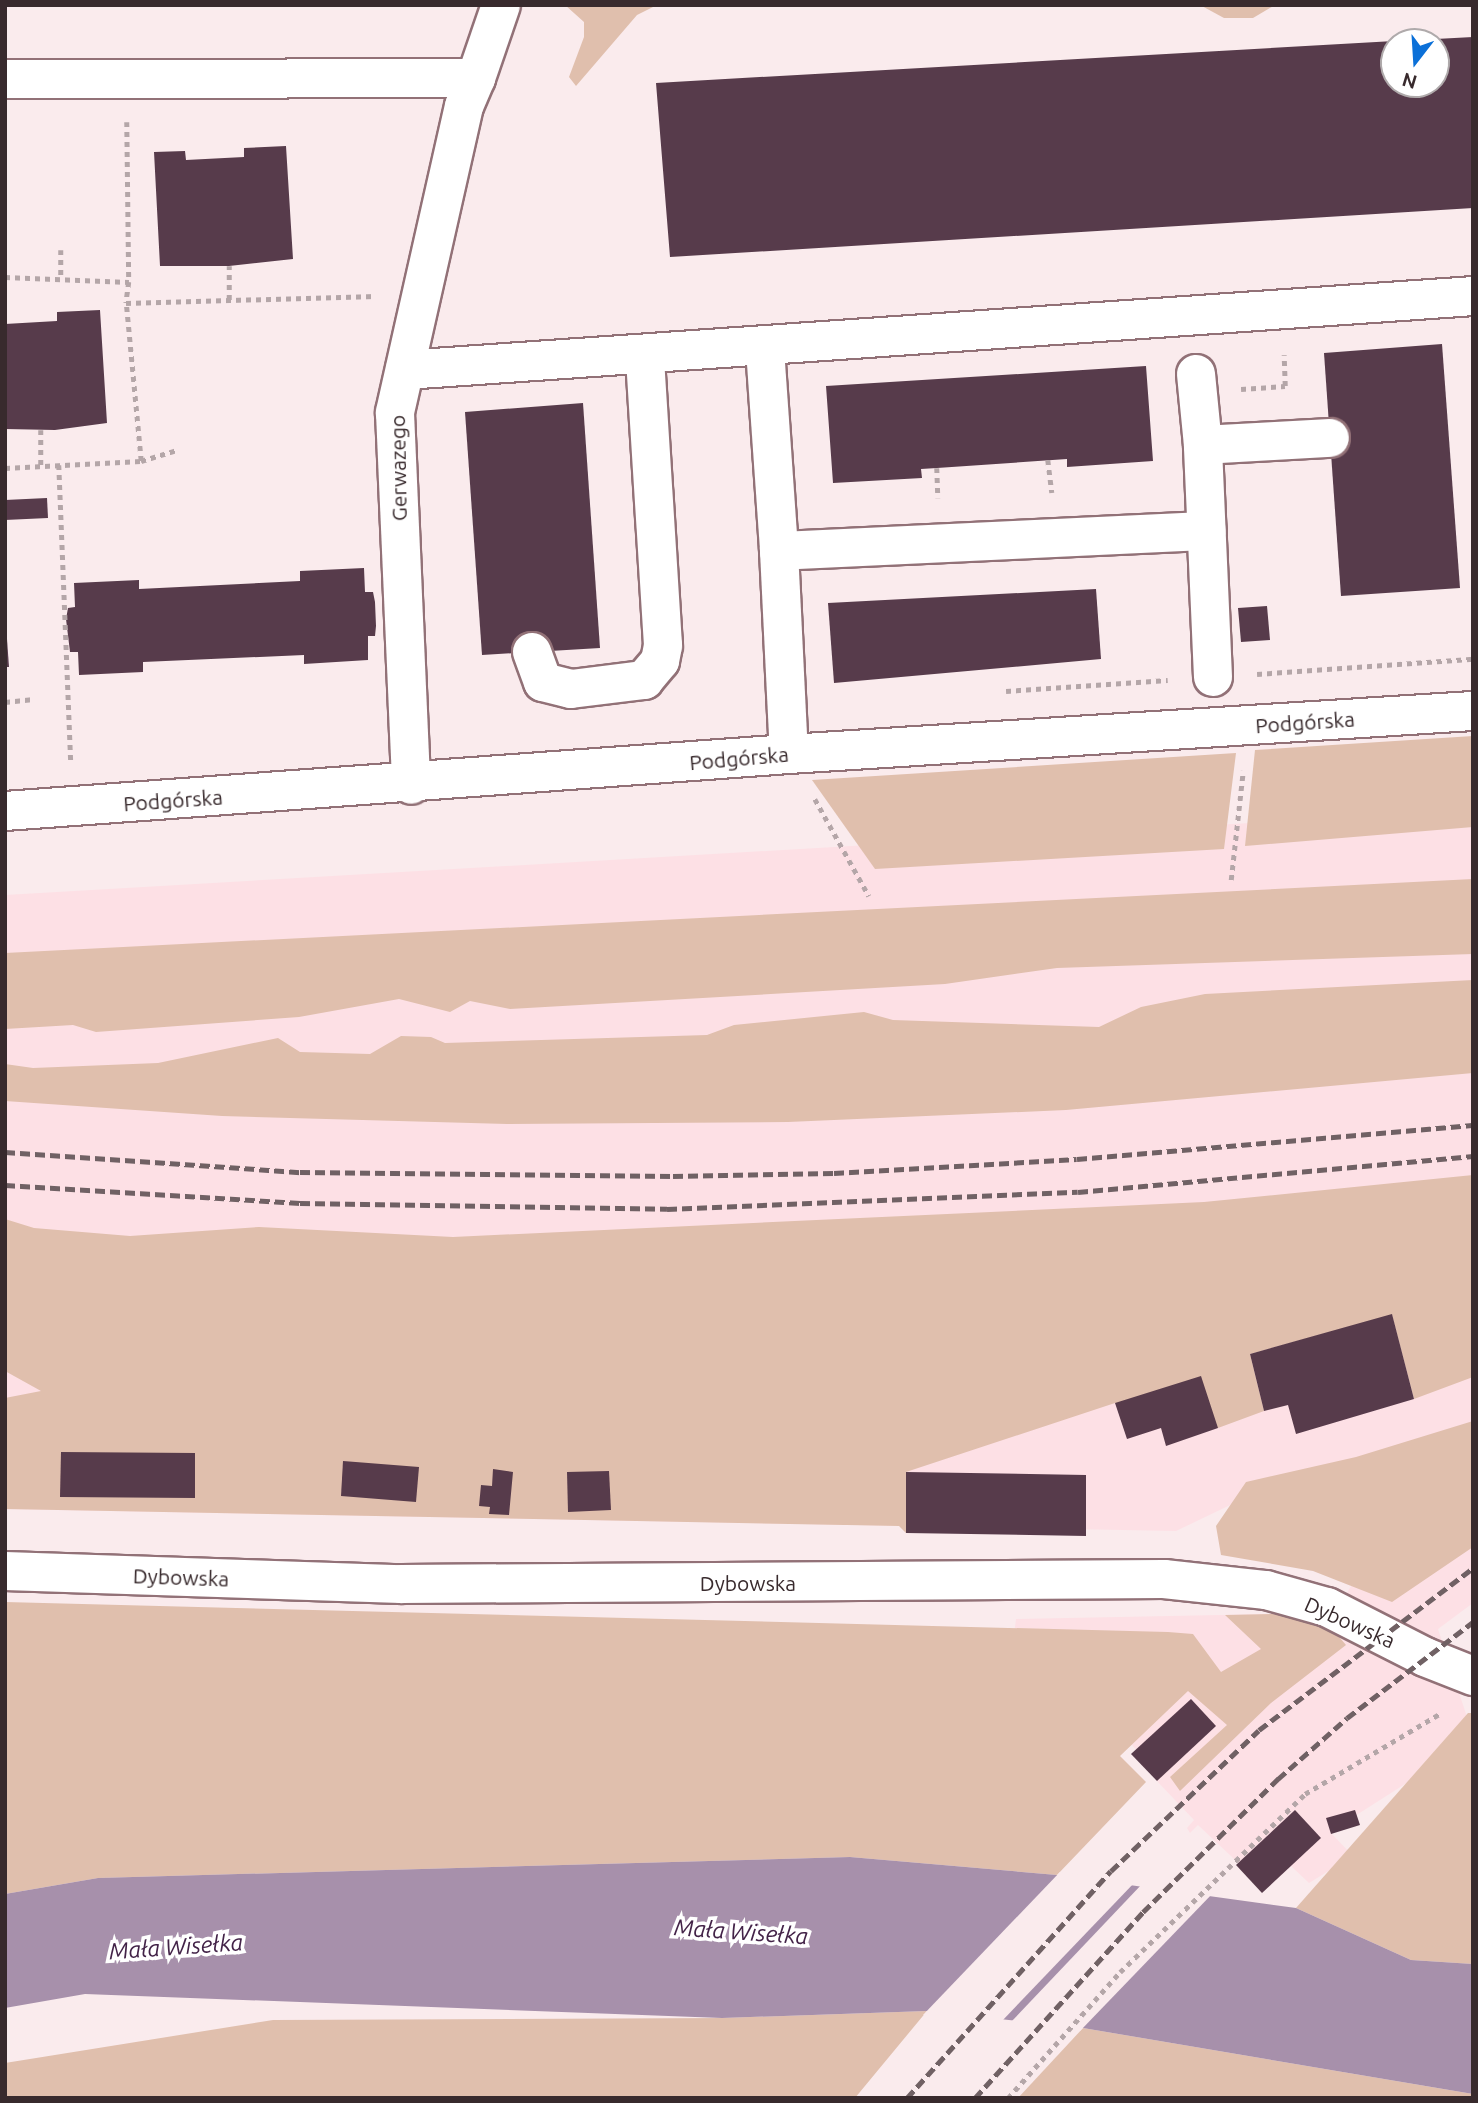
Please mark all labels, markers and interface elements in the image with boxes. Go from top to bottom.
north arrow [1380,28,1450,98]
text: N [1399,69,1419,94]
street label: Gerwazego [384,415,412,521]
street label: Podgórska [1254,706,1356,738]
street label: Podgórska [688,741,790,775]
street label: Podgórska [122,784,224,816]
street label: Dybowska [132,1563,230,1591]
street label: Dybowska [700,1570,796,1596]
street label: Dybowska [1301,1591,1399,1653]
water label: Mała Wisełka [673,1914,809,1950]
water label: Mała Wisełka [108,1929,244,1965]

